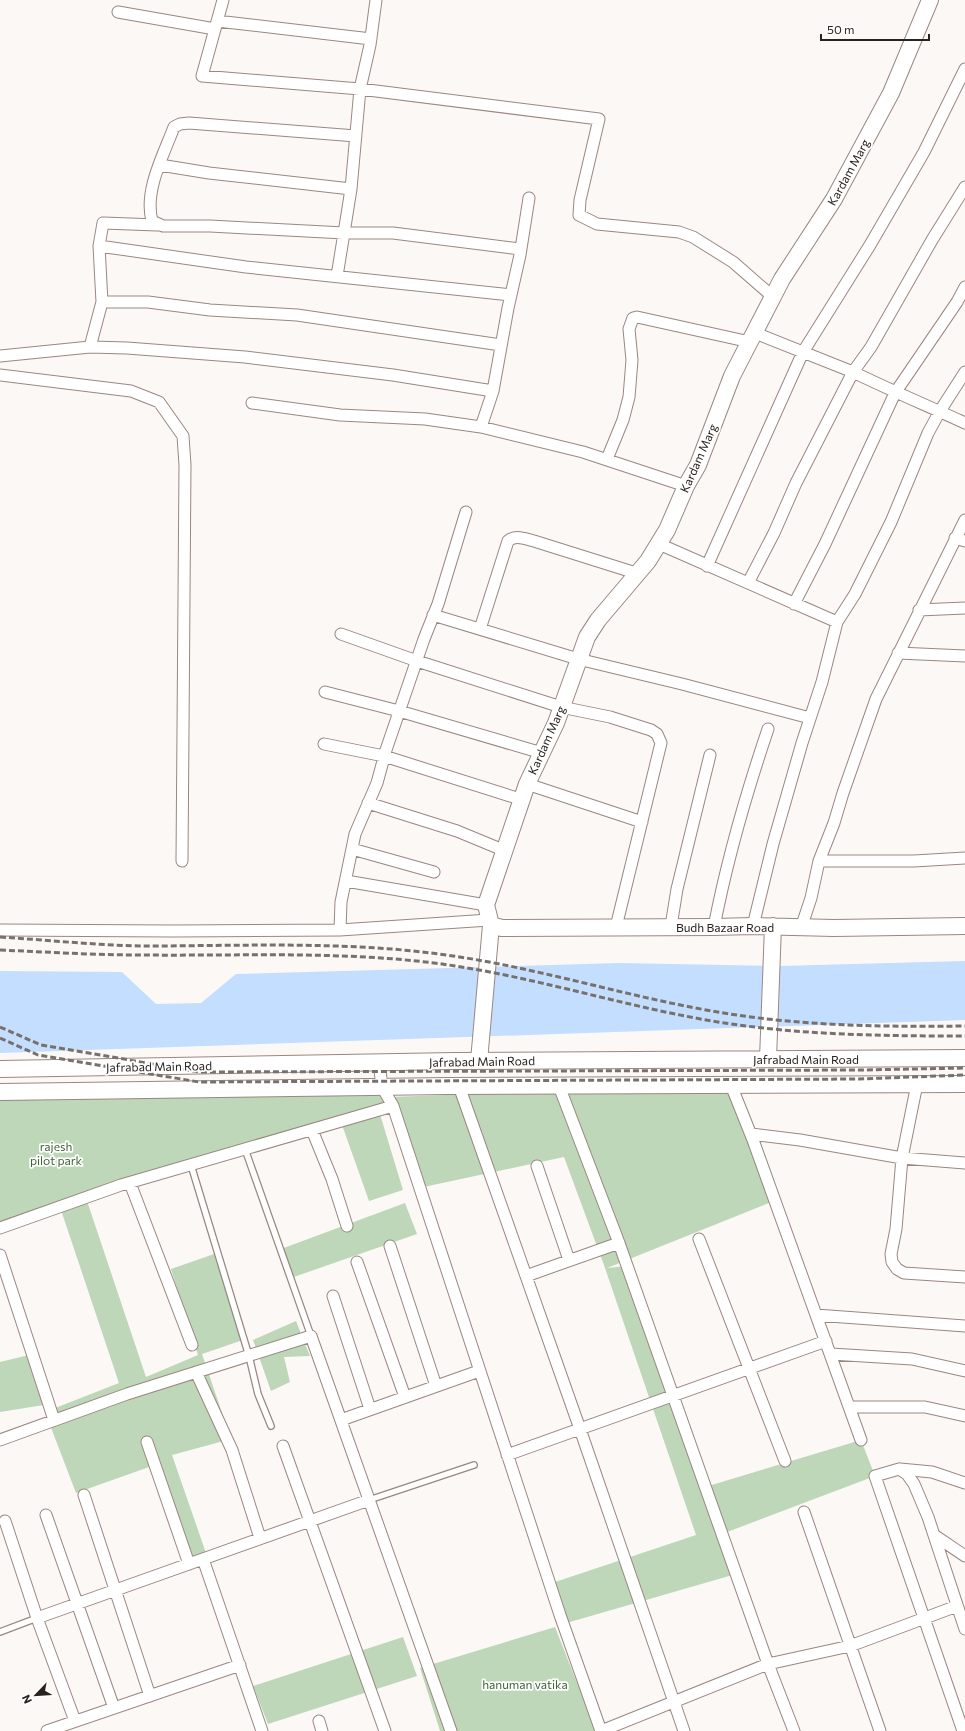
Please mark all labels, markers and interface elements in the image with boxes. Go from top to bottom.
scale bar [821,16,929,42]
text: 50 m [827,22,855,36]
street label: Kardam Marg [824,136,872,208]
street label: Kardam Marg [677,421,720,495]
street label: Kardam Marg [525,703,568,777]
street label: Budh Bazaar Road [676,920,774,934]
street label: Jafrabad Main Road [753,1052,859,1067]
street label: Jafrabad Main Road [429,1053,535,1070]
street label: Jafrabad Main Road [106,1058,212,1075]
park label: rajesh pilot park [30,1139,83,1167]
north arrow [16,1675,56,1715]
park label: hanuman vatika [482,1677,568,1691]
text: N [19,1693,34,1706]

